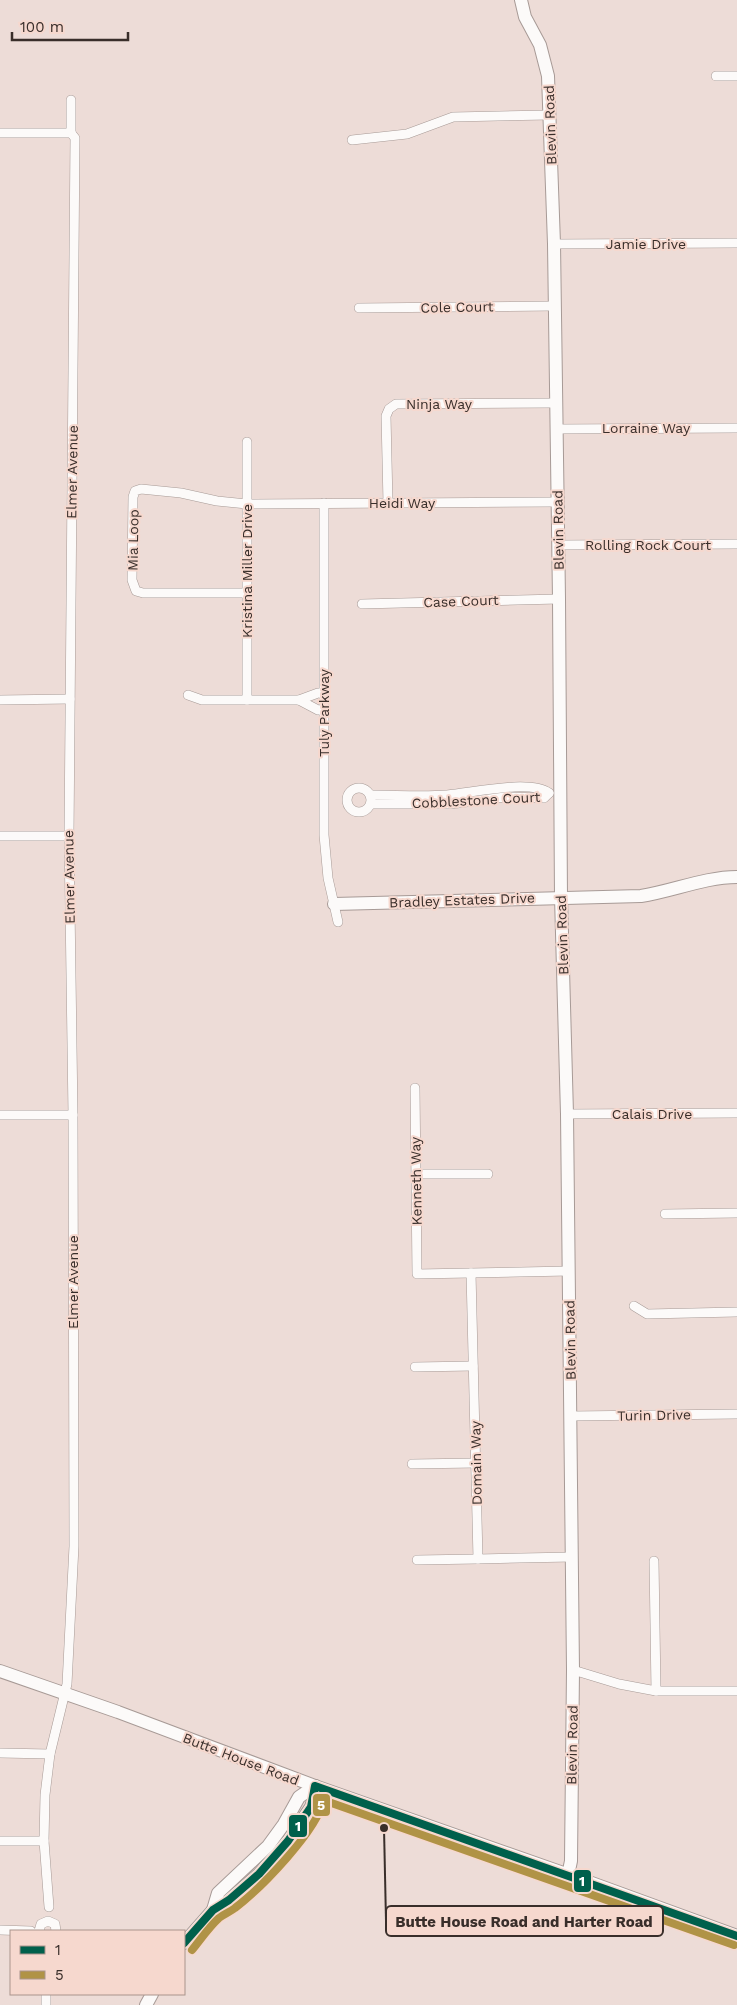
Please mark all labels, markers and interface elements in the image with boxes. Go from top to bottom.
scale bar [12,10,129,42]
text: 100 m [20,18,64,36]
street label: Blevin Road [541,85,559,165]
street label: Jamie Drive [606,236,686,252]
street label: Cole Court [420,298,494,316]
street label: Ninja Way [406,396,473,412]
street label: Lorraine Way [602,420,691,436]
street label: Elmer Avenue [63,425,81,519]
street label: Blevin Road [549,490,567,570]
street label: Heidi Way [369,495,436,511]
street label: Kristina Miller Drive [239,504,255,638]
street label: Mia Loop [124,509,142,571]
street label: Rolling Rock Court [585,537,711,553]
street label: Case Court [423,592,499,610]
street label: Tuly Parkway [316,668,332,757]
street label: Cobblestone Court [411,789,541,811]
street label: Elmer Avenue [60,830,78,924]
street label: Bradley Estates Drive [389,889,535,911]
street label: Blevin Road [553,895,571,975]
street label: Calais Drive [612,1106,692,1122]
street label: Kenneth Way [407,1136,425,1225]
street label: Elmer Avenue [65,1235,81,1329]
street label: Blevin Road [561,1300,579,1380]
street label: Turin Drive [617,1406,691,1424]
street label: Domain Way [467,1420,485,1505]
street label: Blevin Road [563,1705,581,1785]
street label: Butte House Road [181,1729,301,1789]
line badge: 5 [312,1793,331,1817]
text: 5 [317,1797,325,1813]
line badge: 1 [288,1814,308,1838]
text: 1 [295,1818,301,1834]
line badge: 1 [573,1869,592,1893]
text: 1 [579,1873,585,1889]
callout: Butte House Road and Harter Road [386,1906,663,1936]
text: Butte House Road and Harter Road [395,1913,653,1931]
legend [10,1930,185,1995]
text: 1 [55,1941,61,1959]
text: 5 [55,1966,64,1984]

